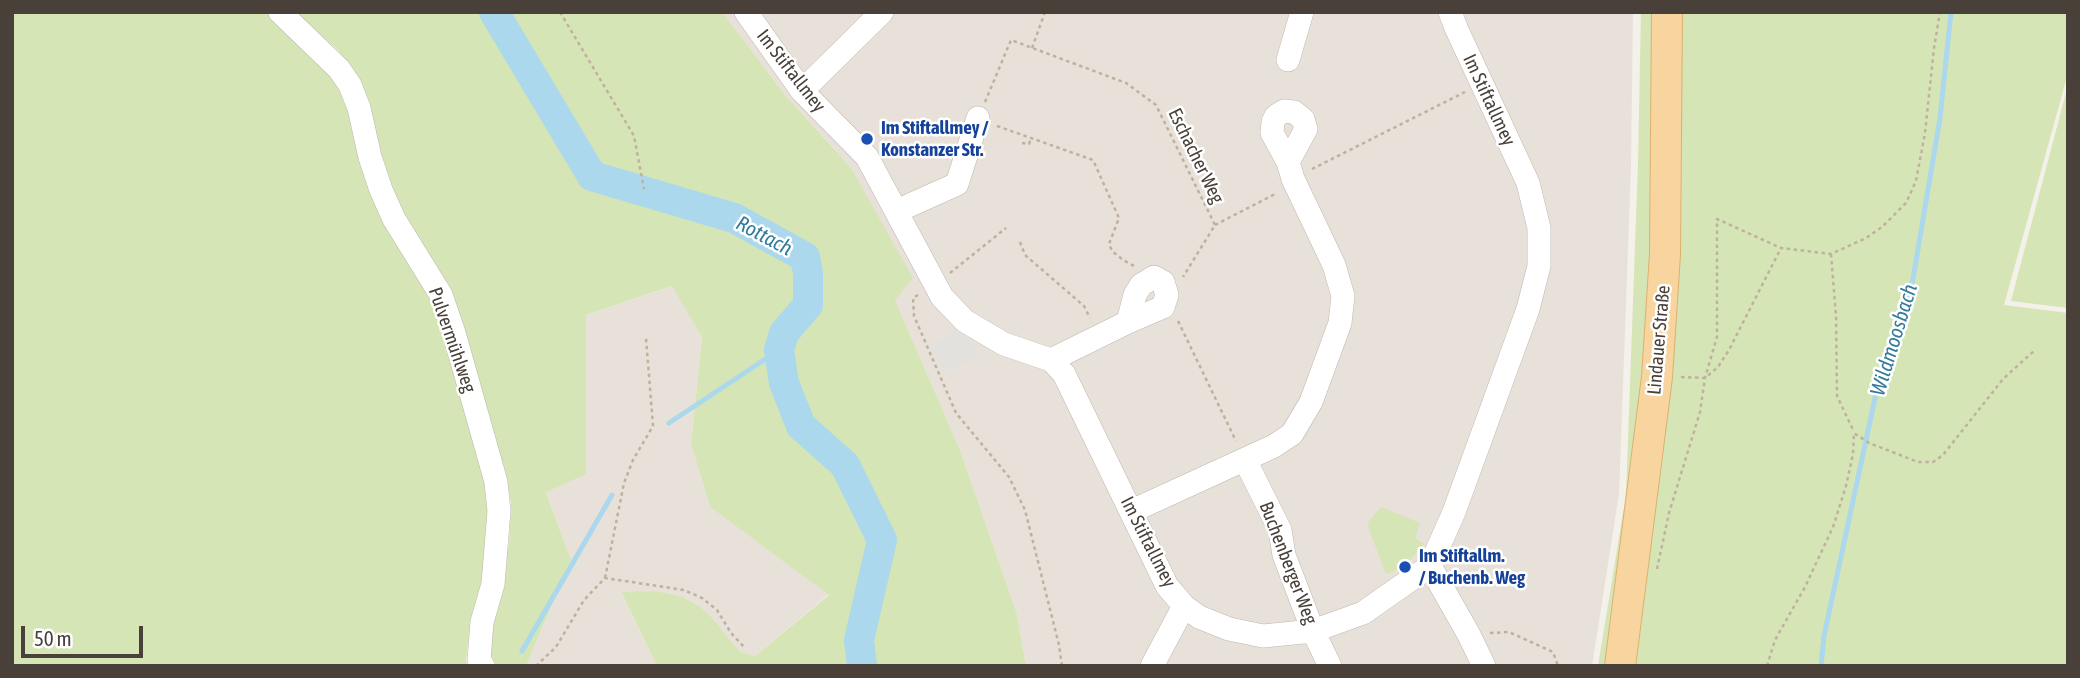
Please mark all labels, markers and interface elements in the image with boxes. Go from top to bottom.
street label: Im Stiftallmey [752,25,830,117]
street label: Im Stiftallmey [1458,51,1520,149]
street label: Eschacher Weg [1163,105,1229,207]
place label: Im Stiftallmey / Konstanzer Str. [881,117,989,161]
marker: Im Stiftallmey / Konstanzer Str. [859,131,875,147]
water label: Rottach [732,211,796,261]
water label: Wildmoosbach [1865,281,1923,399]
street label: Pulvermühlweg [423,284,481,396]
street label: Lindauer Straße [1643,284,1675,396]
street label: Im Stiftallmey [1115,493,1181,591]
street label: Buchenberger Weg [1254,498,1322,628]
place label: Im Stiftallm. / Buchenb. Weg [1419,545,1525,589]
marker: Im Stiftallm. / Buchenb. Weg [1397,559,1413,575]
scale bar [24,612,147,656]
text: 50 m [34,626,72,650]

